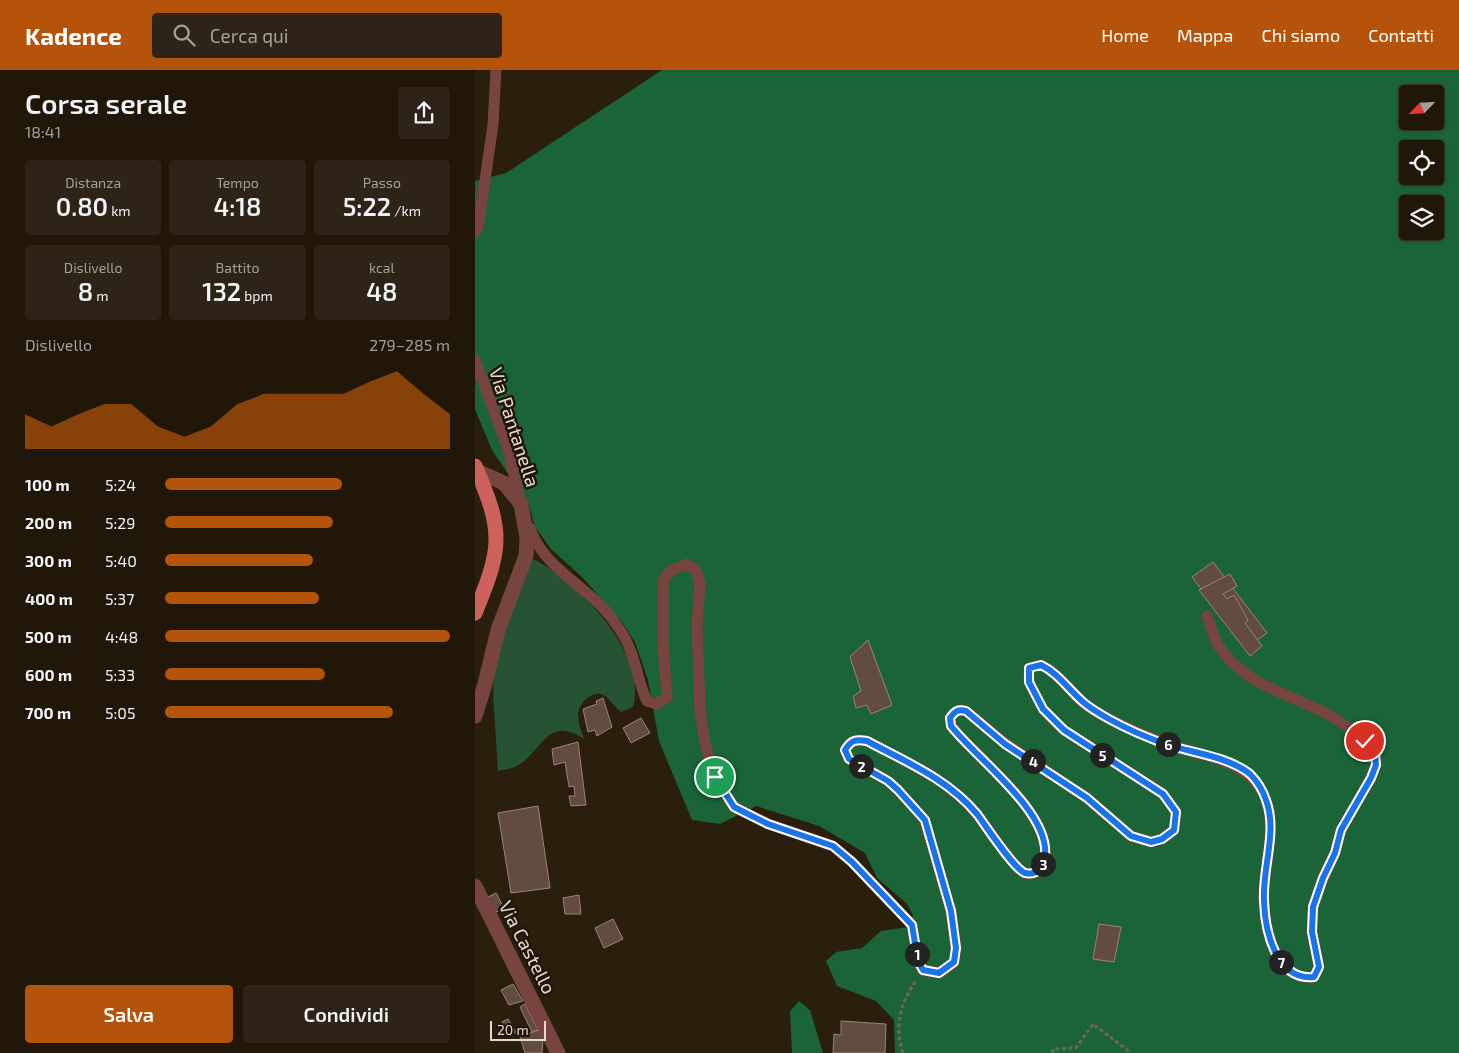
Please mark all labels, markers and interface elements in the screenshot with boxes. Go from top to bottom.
search box [152,13,502,58]
text: Kadence [25,21,122,50]
icon: search [170,21,198,49]
text: Cerca qui [210,24,289,47]
text: Home [1101,24,1149,46]
text: Mappa [1177,24,1233,46]
text: Chi siamo [1261,24,1340,46]
text: Contatti [1368,24,1434,46]
north arrow [1399,85,1444,130]
map controls [1399,85,1444,240]
text: Corsa serale [25,86,187,120]
button: share [398,87,450,139]
text: 18:41 [25,122,61,141]
button: locate [1399,140,1444,185]
text: Distanza [65,174,121,191]
text: Tempo [216,174,259,191]
text: Passo [363,174,401,191]
text: 0.80 [56,191,108,221]
text: 4:18 [214,191,261,221]
text: 5:22 [343,191,391,221]
button: layers [1399,195,1444,240]
text: km [108,202,131,219]
text: /km [391,202,421,219]
text: Dislivello [64,259,122,276]
text: Battito [216,259,259,276]
text: kcal [369,259,395,276]
text: 8 [78,276,93,306]
text: 132 [202,276,241,306]
text: 48 [366,276,397,306]
text: m [93,287,109,304]
text: bpm [241,287,273,304]
text: Dislivello [25,335,92,354]
text: 279–285 m [369,335,450,354]
street label: Via Pantanella [485,364,545,490]
text: 100 m [25,475,70,494]
text: 5:24 [105,475,136,494]
text: 200 m [25,513,72,532]
text: 5:29 [105,513,136,532]
text: 300 m [25,551,72,570]
text: 5:40 [105,551,137,570]
text: 400 m [25,589,73,608]
text: 5:37 [105,589,134,608]
text: 500 m [25,627,72,646]
text: 4:48 [105,627,138,646]
text: 600 m [25,665,72,684]
text: 5:33 [105,665,135,684]
text: 700 m [25,703,71,722]
text: 5:05 [105,703,136,722]
pin [1344,720,1386,762]
icon: check [1351,727,1379,755]
pin: 6 [1155,732,1181,756]
text: 6 [1164,736,1173,753]
pin: 5 [1089,742,1115,768]
text: 5 [1099,747,1106,764]
pin: 4 [1021,748,1045,774]
text: 4 [1029,753,1038,770]
pin: 2 [849,754,873,778]
pin [694,756,736,798]
text: 2 [857,758,866,775]
icon: arrive [701,763,729,791]
pin: 3 [1031,852,1055,876]
text: 3 [1040,856,1047,873]
street label: Via Castello [495,897,561,997]
pin: 1 [905,942,929,966]
text: 1 [914,946,921,963]
pin: 7 [1269,950,1293,974]
text: 7 [1278,954,1285,971]
button: Salva [25,985,233,1043]
button: Condividi [243,985,450,1043]
scale bar [490,1018,546,1041]
text: 20 m [497,1021,529,1038]

